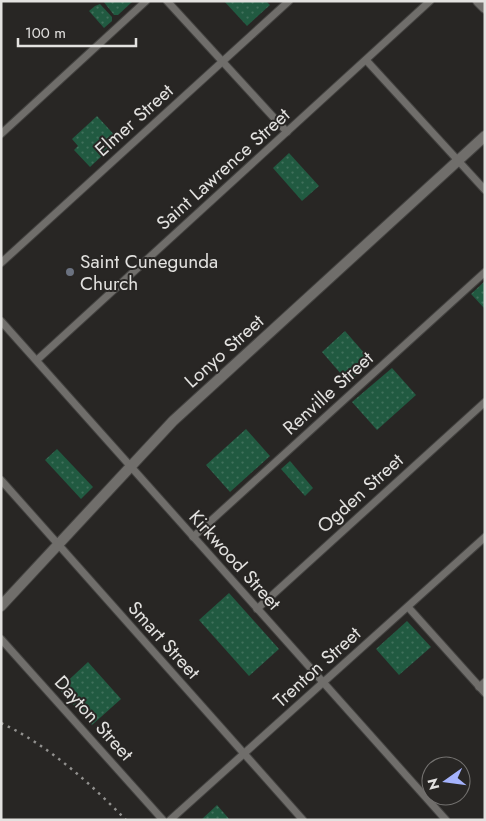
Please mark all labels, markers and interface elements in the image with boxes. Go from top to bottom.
scale bar [18,15,135,47]
text: 100 m [25,22,66,44]
street label: Elmer Street [89,77,179,162]
street label: Saint Lawrence Street [150,101,296,236]
place label: Saint Cunegunda Church [80,248,218,297]
marker: Saint Cunegunda Church [64,266,76,278]
street label: Lonyo Street [178,308,270,394]
street label: Renville Street [277,345,379,441]
street label: Ogden Street [311,447,409,539]
street label: Kirkwood Street [183,504,288,616]
street label: Smart Street [122,595,207,685]
street label: Trenton Street [267,620,367,714]
street label: Dayton Street [48,669,140,767]
north arrow [421,756,471,806]
text: N [422,776,444,792]

